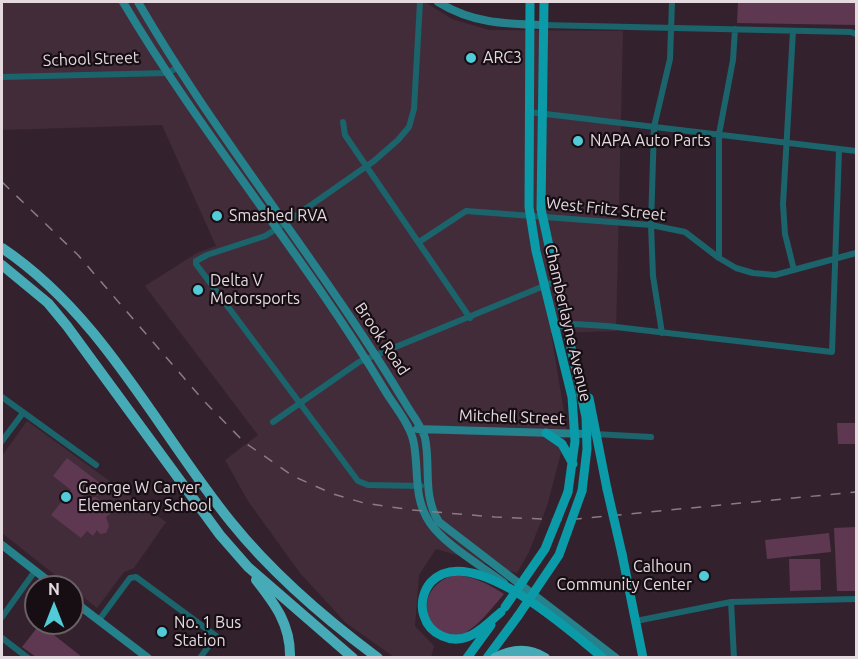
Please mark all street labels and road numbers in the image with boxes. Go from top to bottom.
street label: School Street [43,48,139,70]
street label: West Fritz Street [545,193,667,225]
street label: Chamberlayne Avenue [541,242,595,404]
street label: Brook Road [351,299,413,379]
street label: Mitchell Street [459,406,565,428]

